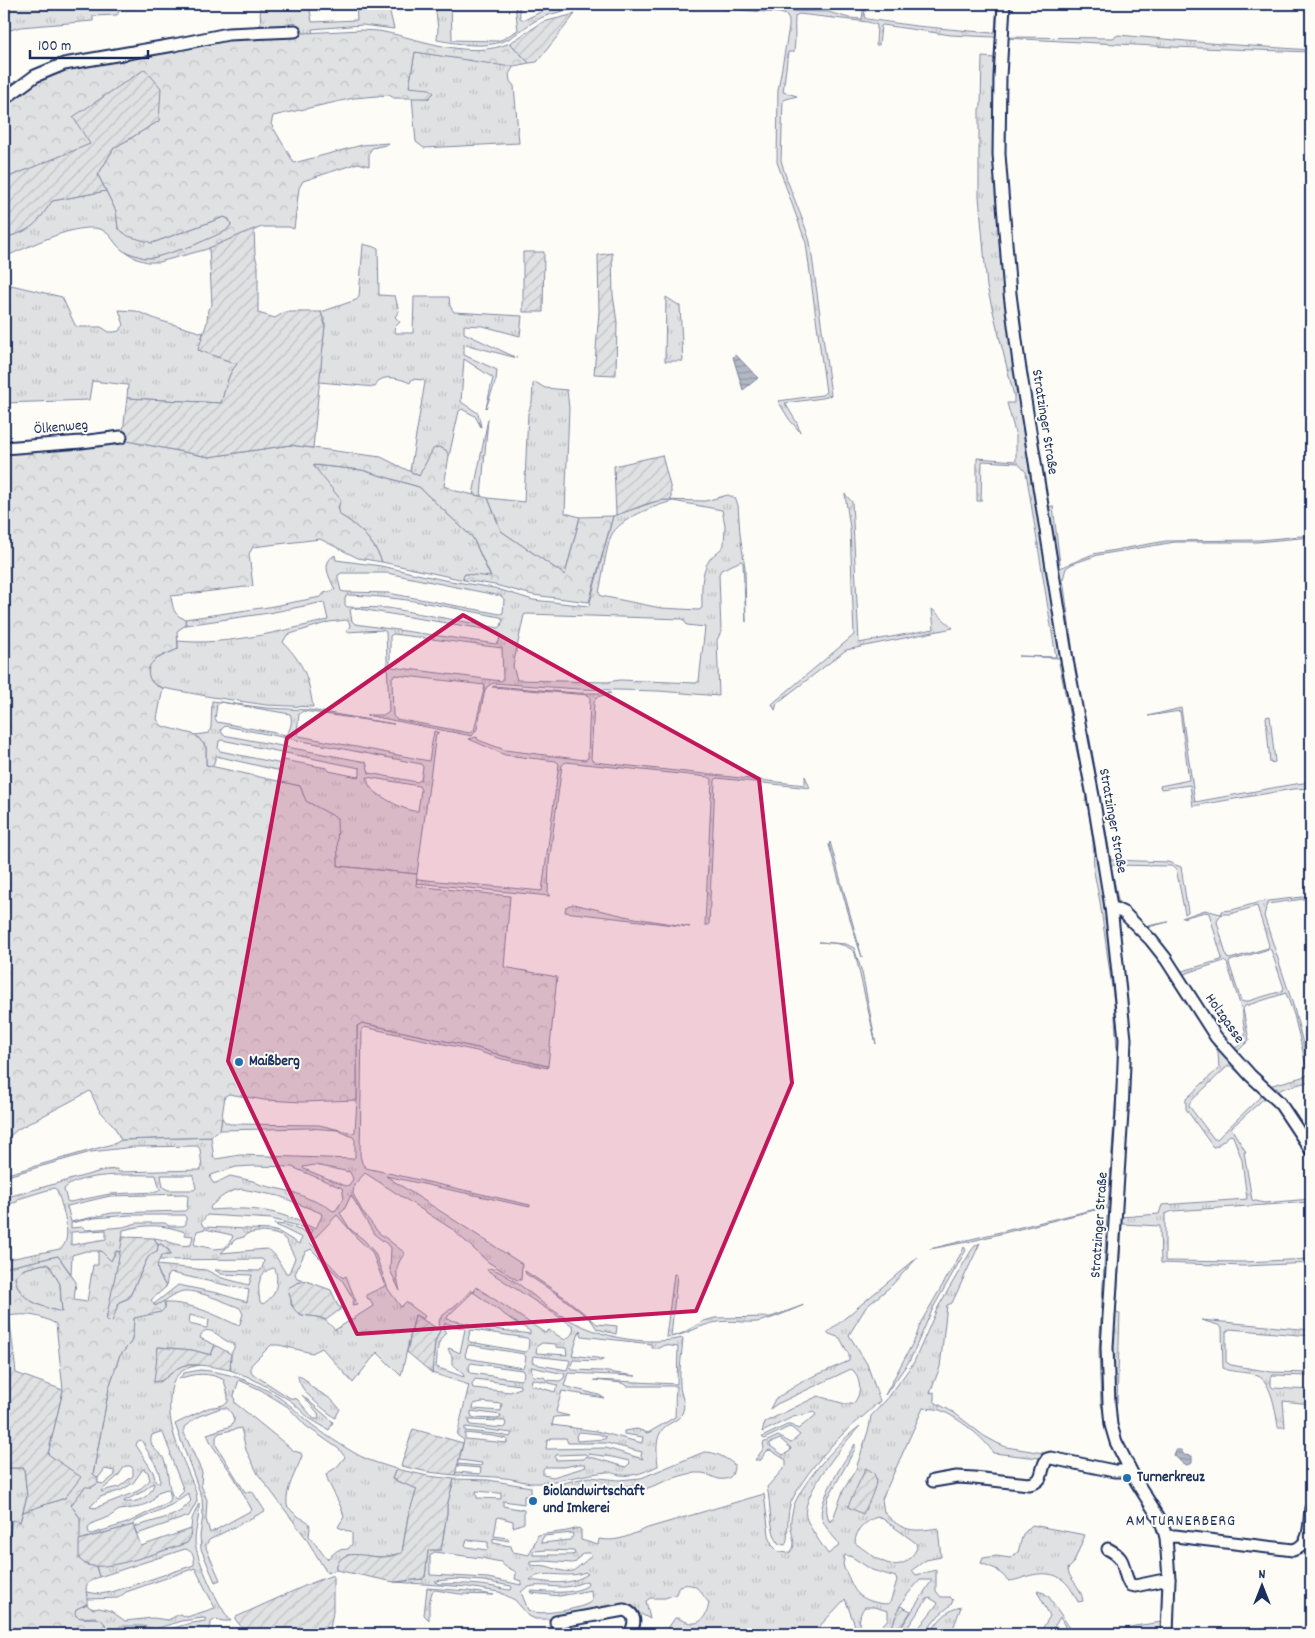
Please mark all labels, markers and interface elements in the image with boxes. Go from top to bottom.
scale bar [30,28,148,60]
text: 100 m [38,36,71,58]
street label: Stratzinger Straße [1025,368,1063,477]
street label: Ölkenweg [33,415,89,441]
street label: Stratzinger Straße [1092,767,1132,876]
street label: Holzgasse [1199,990,1249,1049]
place label: Maißberg [249,1051,300,1073]
marker: Maißberg [233,1056,245,1068]
street label: Stratzinger Straße [1085,1171,1115,1279]
place label: Turnerkreuz [1137,1467,1205,1489]
marker: Turnerkreuz [1121,1472,1133,1484]
place label: Biolandwirtschaft und Imkerei [543,1481,645,1520]
marker: Biolandwirtschaft und Imkerei [527,1495,539,1507]
district label: AM TURNERBERG [1126,1510,1236,1533]
north arrow [1238,1560,1288,1610]
text: N [1259,1565,1266,1585]

